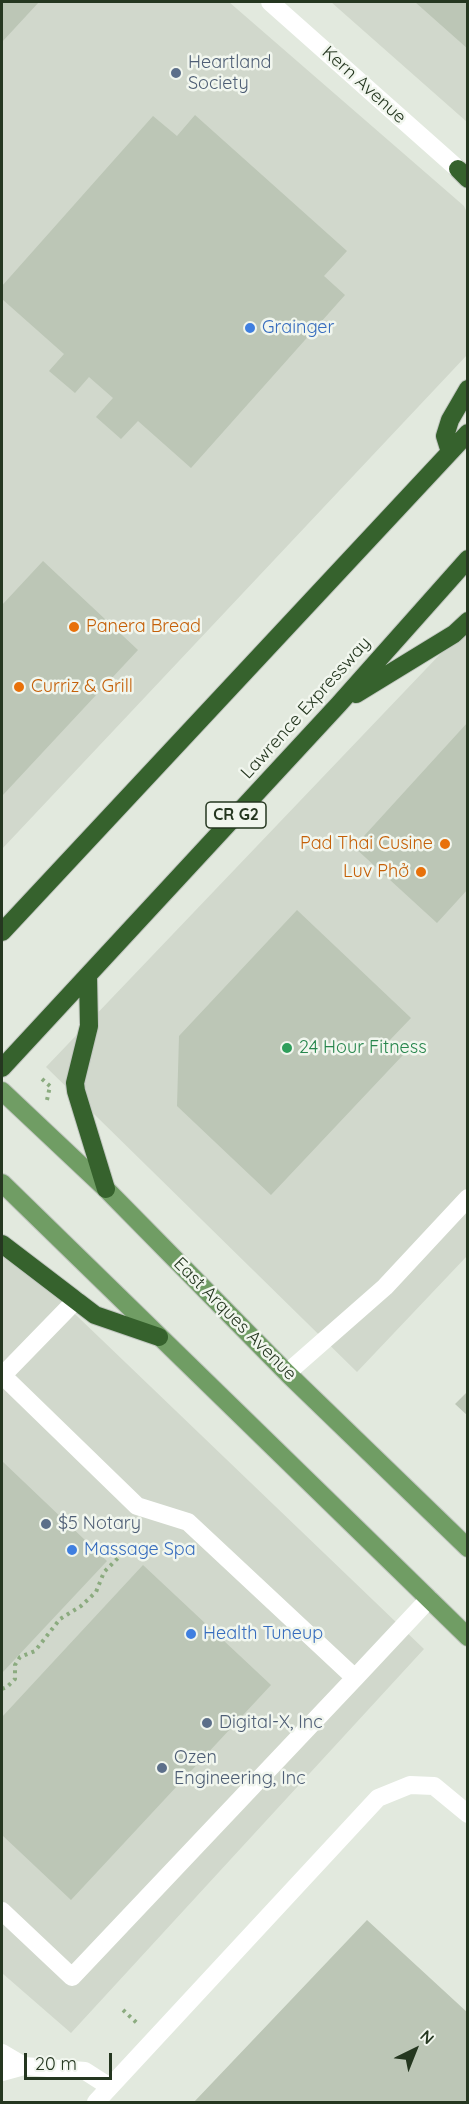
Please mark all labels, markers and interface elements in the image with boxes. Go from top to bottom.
street label: Kern Avenue [317,42,411,128]
place label: Heartland Society [188,52,272,94]
marker: Heartland Society [169,66,183,80]
place label: Grainger [262,317,334,339]
marker: Grainger [243,321,257,335]
place label: Panera Bread [86,616,201,638]
marker: Panera Bread [67,620,81,634]
street label: Lawrence Expressway [237,633,375,783]
place label: Curriz & Grill [31,676,133,698]
marker: Curriz & Grill [12,680,26,694]
road number: CR G2 [206,802,266,828]
place label: Pad Thai Cusine [300,833,433,855]
marker: Pad Thai Cusine [438,837,452,851]
place label: Luv Phở [343,861,409,883]
marker: Luv Phở [414,865,428,879]
place label: 24 Hour Fitness [299,1037,427,1059]
marker: 24 Hour Fitness [280,1041,294,1055]
street label: East Arques Avenue [169,1253,301,1385]
place label: $5 Notary [58,1513,141,1535]
marker: $5 Notary [39,1517,53,1531]
place label: Massage Spa [84,1539,196,1561]
marker: Massage Spa [65,1543,79,1557]
place label: Health Tuneup [203,1623,323,1645]
marker: Health Tuneup [184,1627,198,1641]
place label: Digital-X, Inc [219,1712,323,1734]
marker: Digital-X, Inc [200,1716,214,1730]
place label: Ozen Engineering, Inc [174,1747,305,1790]
marker: Ozen Engineering, Inc [155,1761,169,1775]
north arrow [385,2020,445,2080]
text: N [416,2026,438,2048]
scale bar [27,2041,116,2079]
text: 20 m [35,2052,77,2075]

